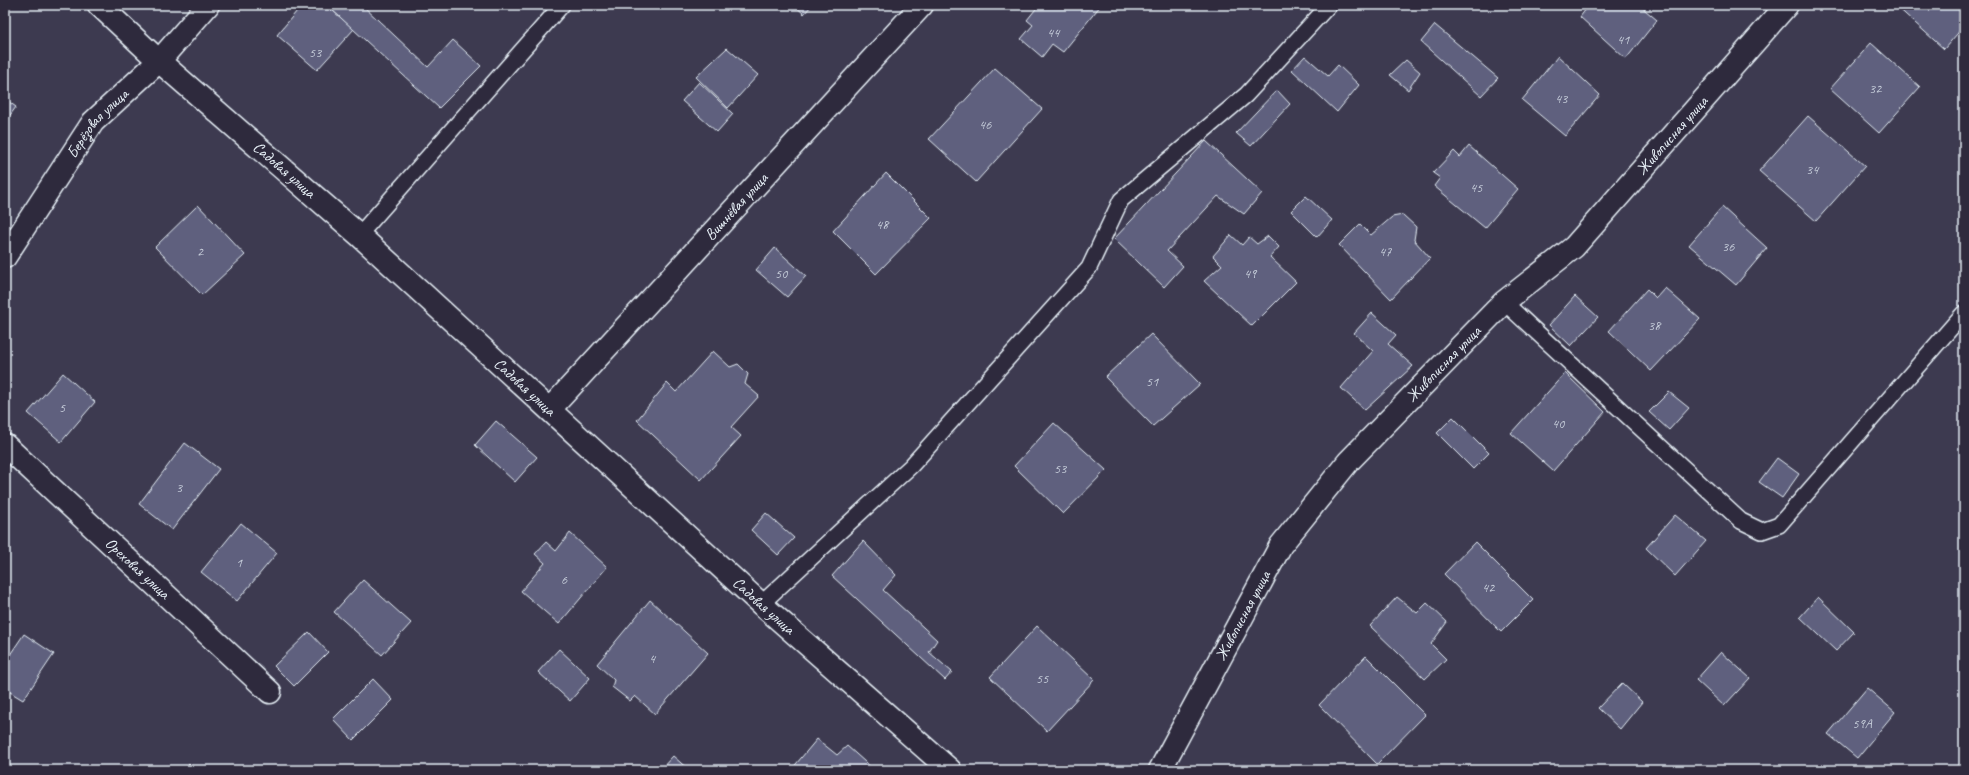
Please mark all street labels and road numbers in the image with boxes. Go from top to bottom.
street label: Берёзовая улица [62,83,134,162]
street label: Живописная улица [1632,91,1713,179]
street label: Садовая улица [249,137,320,203]
street label: Вишнёвая улица [700,168,773,245]
street label: Живописная улица [1402,320,1486,406]
street label: Садовая улица [490,354,560,421]
street label: Ореховая улица [101,533,175,604]
street label: Живописная улица [1211,566,1276,664]
street label: Садовая улица [728,573,800,640]

